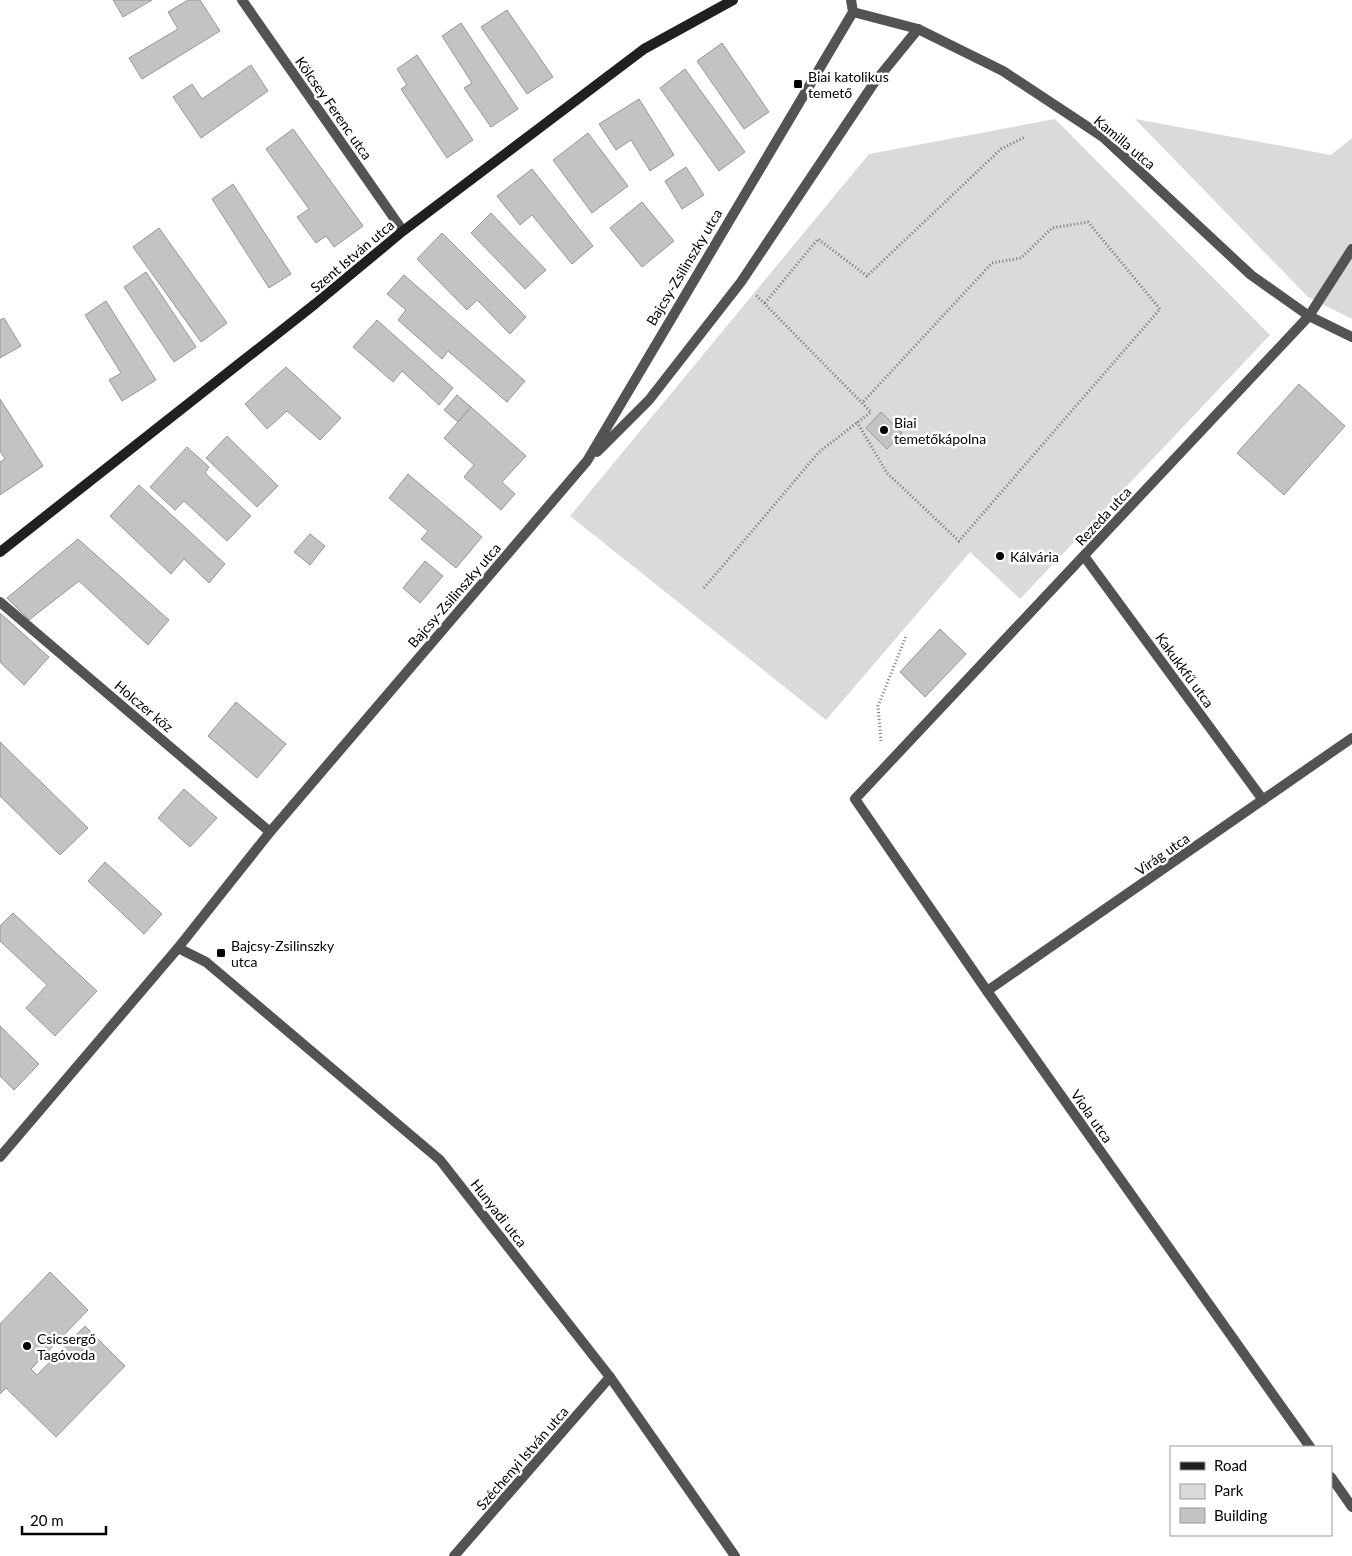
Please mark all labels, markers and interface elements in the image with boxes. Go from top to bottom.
street label: Kölcsey Ferenc utca [292,53,376,163]
place label: Biai katolikus temető [808,68,889,101]
marker: Biai katolikus temető [792,78,804,90]
street label: Kamilla utca [1091,111,1159,173]
street label: Bajcsy-Zsilinszky utca [643,206,726,328]
street label: Szent István utca [307,216,397,296]
place label: Biai temetőkápolna [894,414,986,447]
marker: Biai temetőkápolna [878,424,890,436]
street label: Rezeda utca [1072,483,1135,549]
street label: Bajcsy-Zsilinszky utca [404,539,504,651]
place label: Kálvária [1010,548,1059,565]
marker: Kálvária [994,550,1006,562]
street label: Kakukkfű utca [1152,629,1218,711]
street label: Holczer köz [111,677,177,735]
street label: Virág utca [1132,829,1192,879]
place label: Bajcsy-Zsilinszky utca [231,937,335,970]
marker: Bajcsy-Zsilinszky utca [215,947,227,959]
street label: Viola utca [1068,1086,1116,1146]
street label: Hunyadi utca [467,1176,531,1250]
place label: Csicsergő Tagóvoda [37,1330,96,1363]
marker: Csicsergő Tagóvoda [21,1340,33,1352]
street label: Széchenyi István utca [473,1403,572,1513]
legend [1170,1446,1332,1536]
text: Road [1214,1456,1247,1474]
text: Park [1214,1481,1244,1499]
scale bar [22,1504,106,1536]
text: Building [1214,1506,1267,1524]
text: 20 m [30,1511,64,1529]

